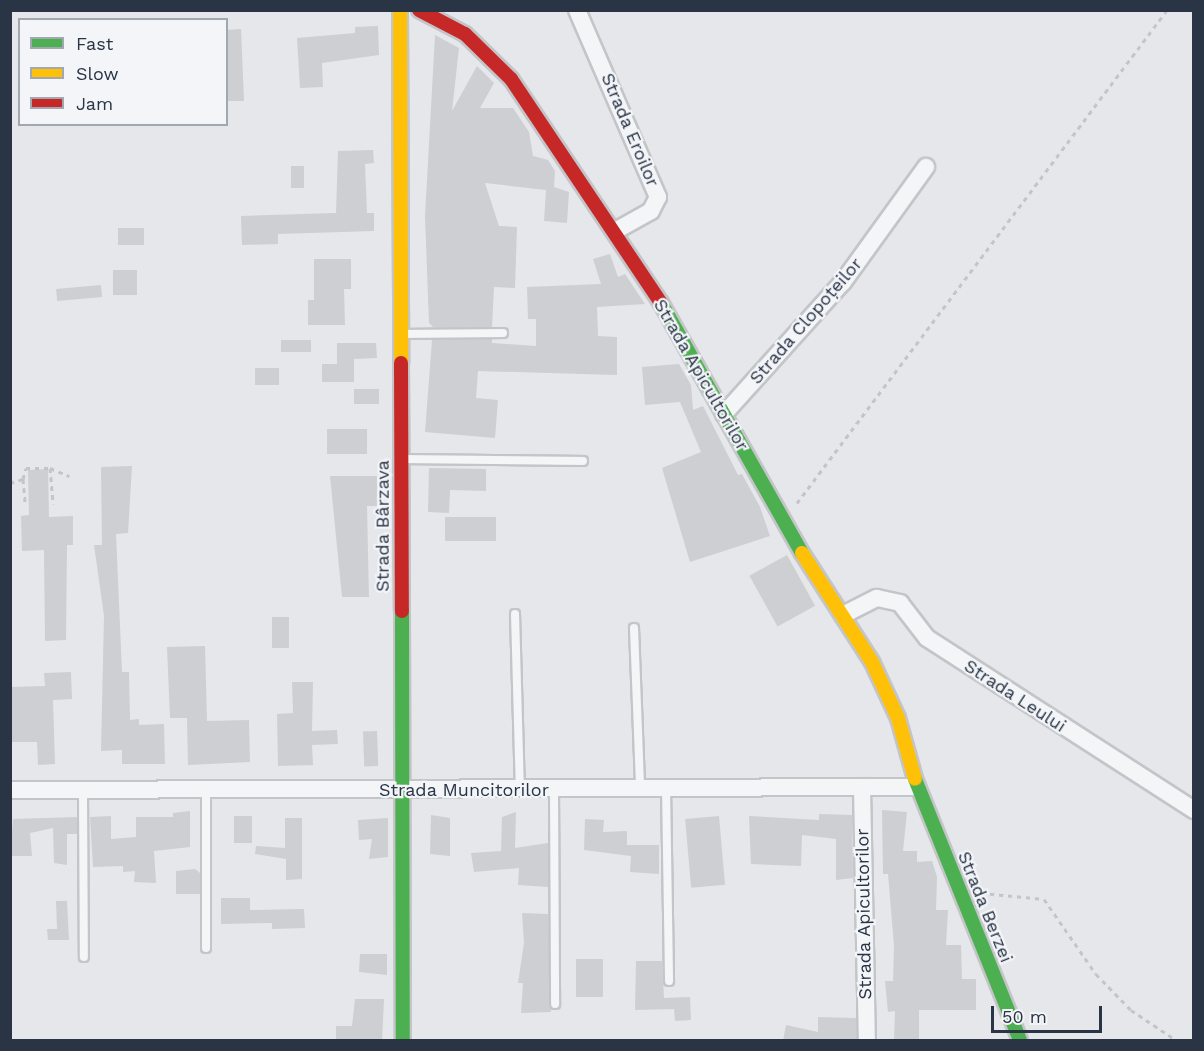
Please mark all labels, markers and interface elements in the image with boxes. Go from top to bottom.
legend [18,18,228,126]
text: Fast [76,33,113,54]
text: Slow [76,63,119,84]
street label: Strada Eroilor [596,70,664,190]
text: Jam [76,93,113,114]
street label: Strada Clopoțeilor [745,253,867,389]
street label: Strada Apicultorilor [649,295,753,455]
street label: Strada Bârzava [372,460,394,592]
street label: Strada Leului [960,655,1070,737]
street label: Strada Muncitorilor [379,779,549,801]
street label: Strada Apicultorilor [852,828,876,1000]
street label: Strada Berzei [953,848,1017,966]
scale bar [994,994,1105,1032]
text: 50 m [1002,1006,1047,1027]

